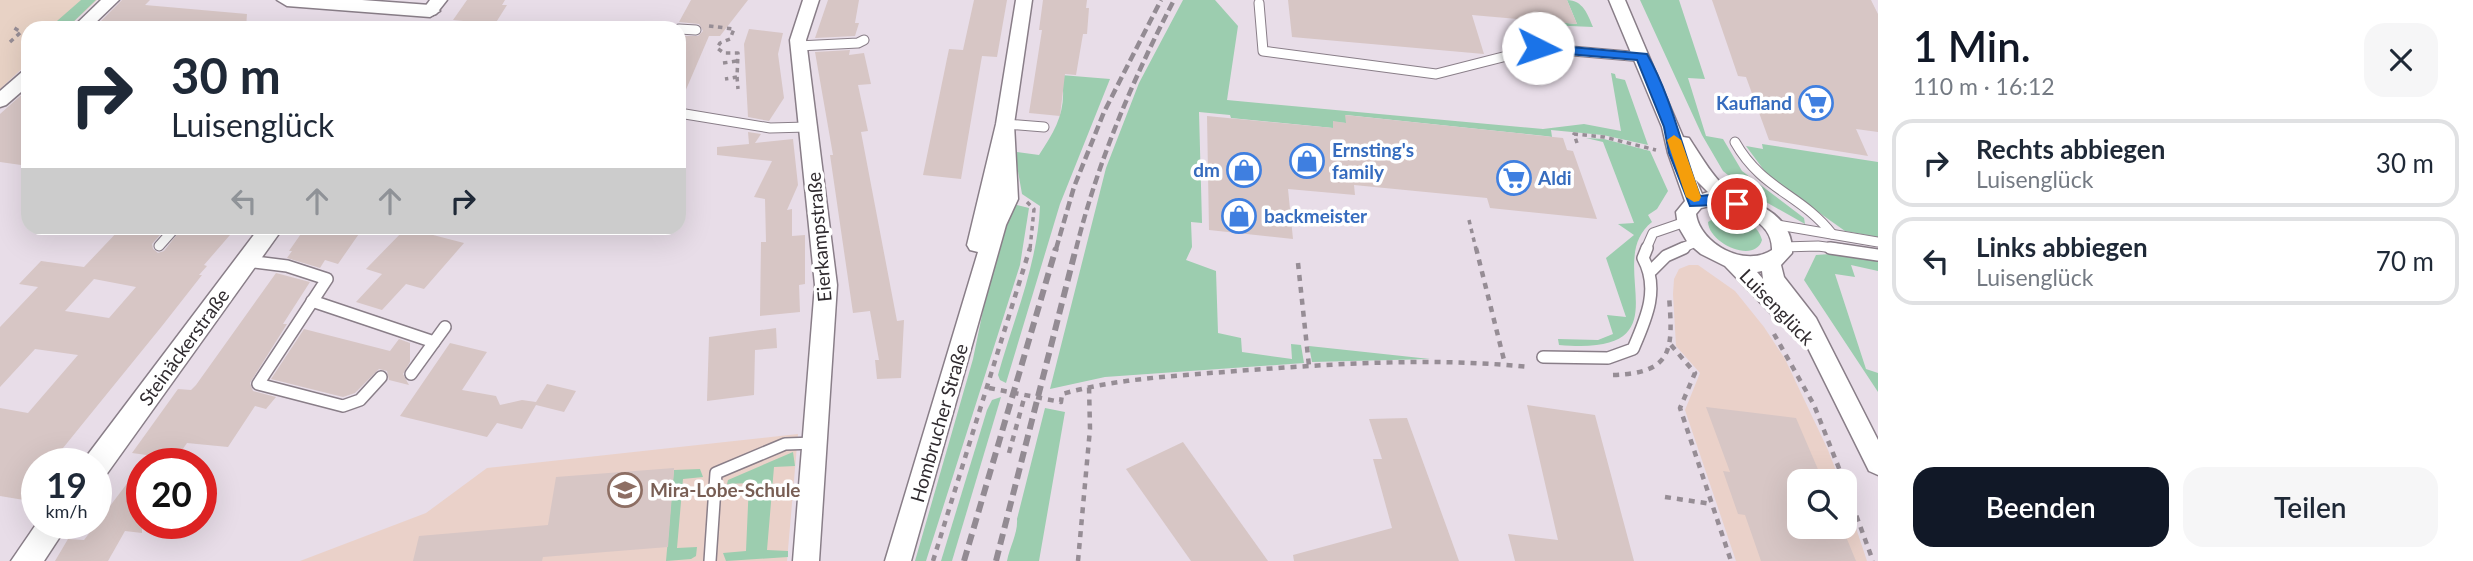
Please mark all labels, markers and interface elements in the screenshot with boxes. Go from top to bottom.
position arrow [1501,11,1575,85]
text: 1 Min. [1913,21,2031,71]
button: close [2364,23,2438,97]
text: 30 m [171,46,281,104]
icon: right [56,49,147,140]
text: 110 m · 16:12 [1913,72,2055,100]
supermarket icon: Kaufland [1797,84,1835,122]
place label: Kaufland [1716,91,1792,114]
text: Luisenglück [171,105,334,144]
text: Rechts abbiegen [1976,133,2165,165]
place label: Ernsting's family [1332,138,1414,183]
shop icon: Ernsting's family [1288,142,1326,180]
icon: right [1917,144,1955,182]
text: 30 m [2376,147,2434,179]
shop icon: dm [1225,151,1263,189]
place label: dm [1193,158,1220,181]
supermarket icon: Aldi [1495,159,1533,197]
text: Luisenglück [1976,165,2093,193]
place label: Aldi [1537,166,1572,189]
street label: Eierkampstraße [801,171,836,303]
pin [1707,174,1767,234]
icon: left [225,182,263,220]
icon: ahead [298,182,336,220]
icon: ahead [371,182,409,220]
icon: right [444,182,482,220]
icon: arrive [1718,185,1756,223]
shop icon: backmeister [1220,197,1258,235]
place label: backmeister [1264,204,1368,227]
text: Links abbiegen [1976,231,2148,263]
icon: left [1917,242,1955,280]
text: 70 m [2376,245,2434,277]
text: Luisenglück [1976,263,2093,291]
street label: Luisenglück [1735,264,1820,350]
street label: Steinäckerstraße [134,284,234,410]
street label: Hombrucher Straße [905,341,972,505]
speed limit sign: 20 [126,448,217,539]
text: 19 [46,463,87,505]
button: Beenden [1913,467,2169,547]
button: Teilen [2183,467,2438,547]
map controls [1787,469,1857,539]
button: search [1787,469,1857,539]
school or university icon: Mira-Lobe-Schule [606,471,644,509]
place label: Mira-Lobe-Schule [650,478,801,501]
text: km/h [45,500,88,522]

